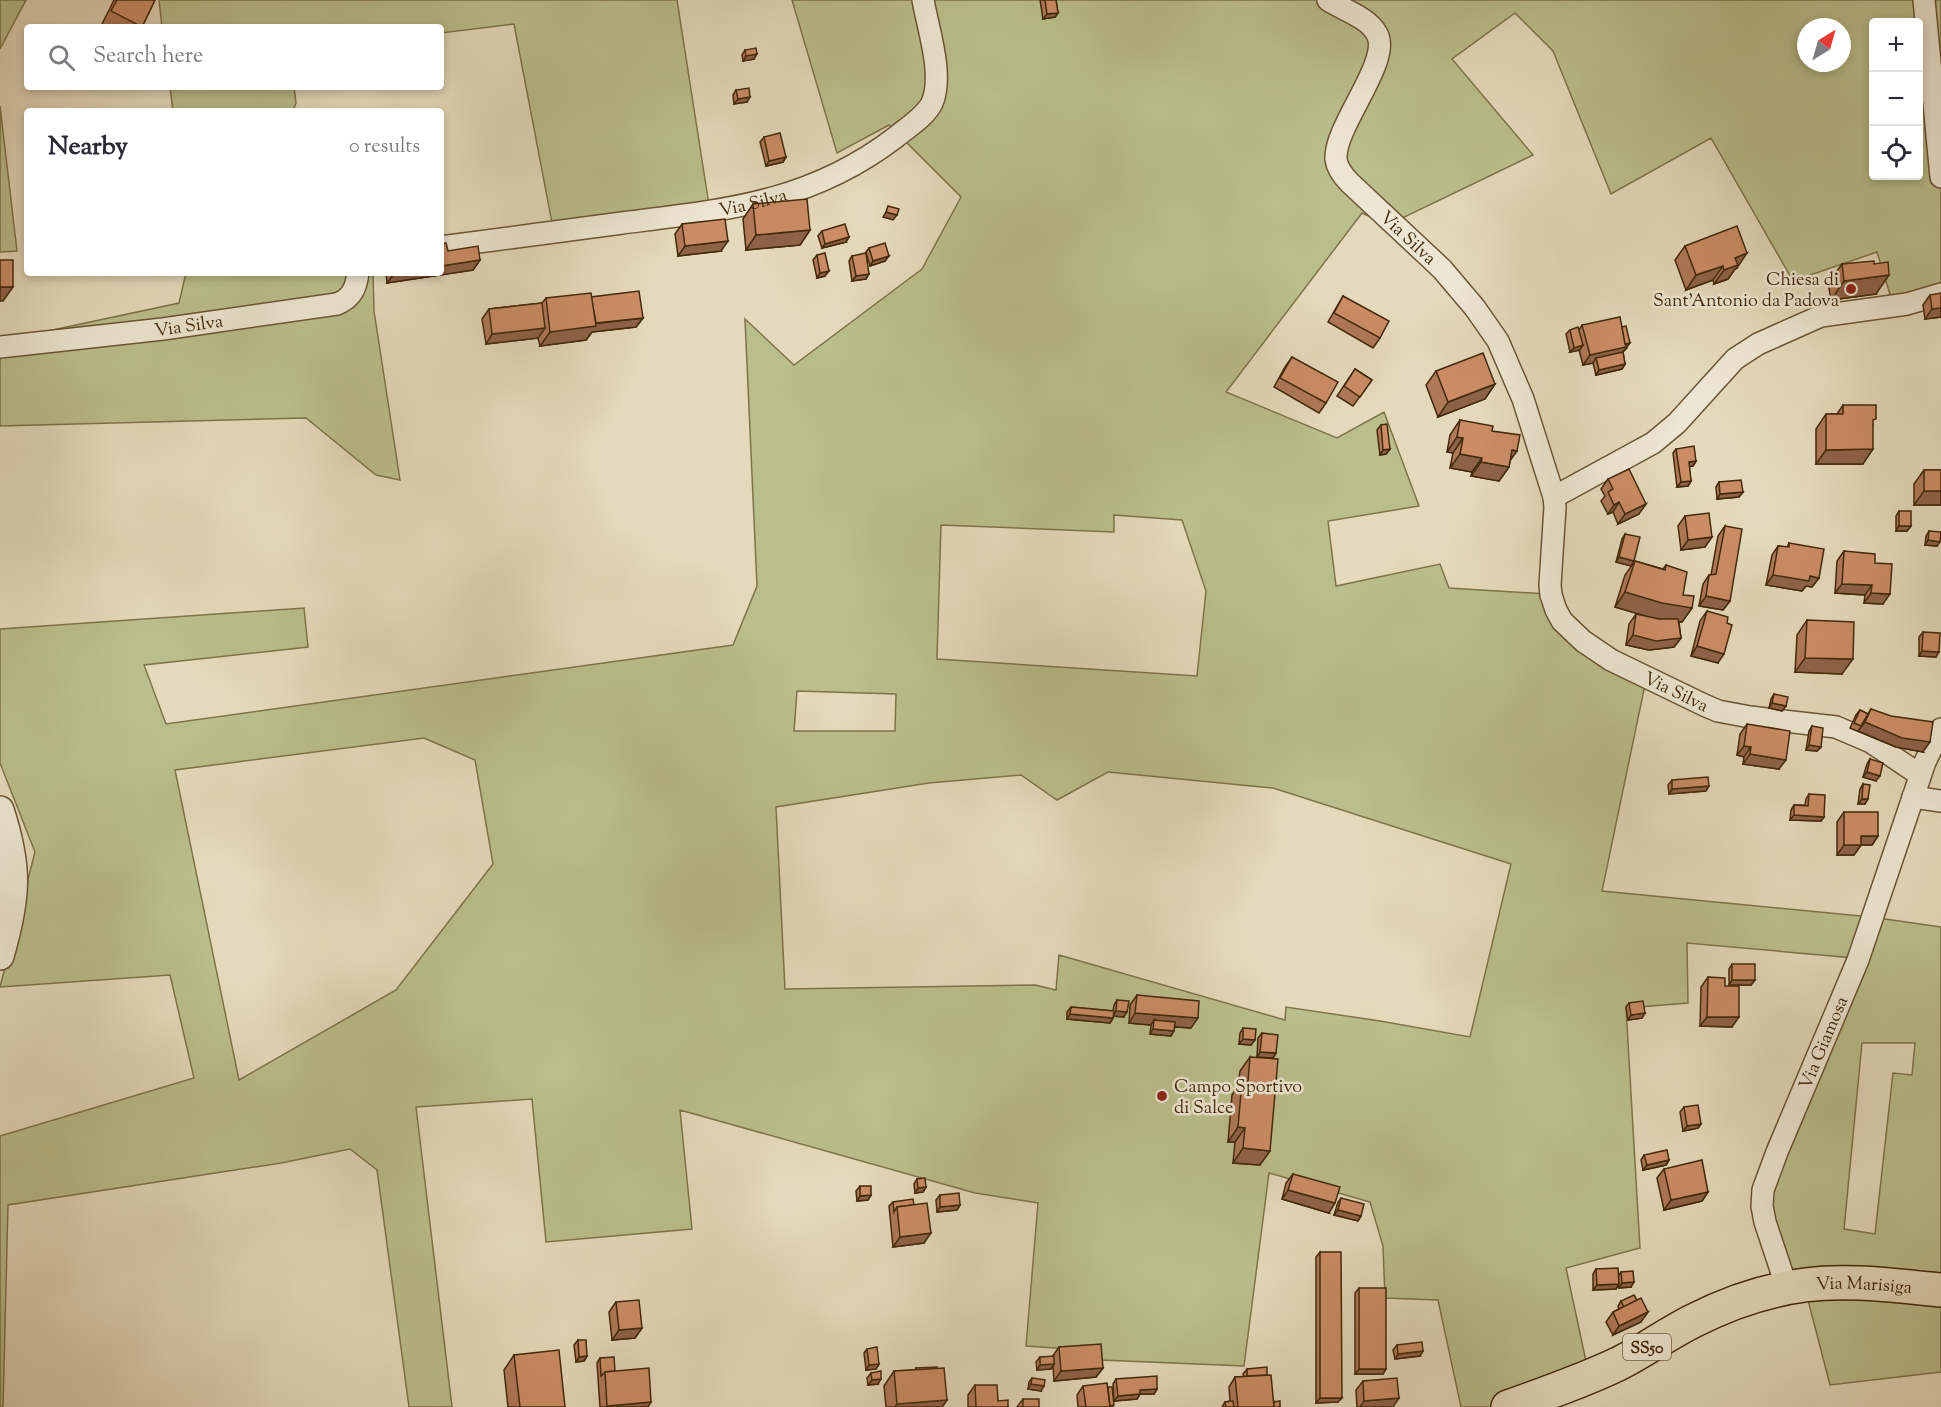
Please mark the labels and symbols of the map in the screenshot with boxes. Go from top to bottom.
north arrow [1797,18,1851,72]
street label: Via Silva [717,183,791,225]
street label: Via Silva [1373,206,1441,272]
place label: Chiesa di Sant'Antonio da Padova [1653,268,1839,315]
marker: Chiesa di Sant'Antonio da Padova [1844,282,1858,296]
street label: Via Silva [153,309,225,345]
street label: Via Silva [1639,667,1712,720]
street label: Via Giamosa [1794,993,1856,1094]
place label: Campo Sportivo di Salce [1174,1075,1302,1122]
marker: Campo Sportivo di Salce [1155,1089,1169,1103]
street label: Via Marisiga [1815,1272,1913,1302]
road number: SS50 [1623,1334,1671,1360]

